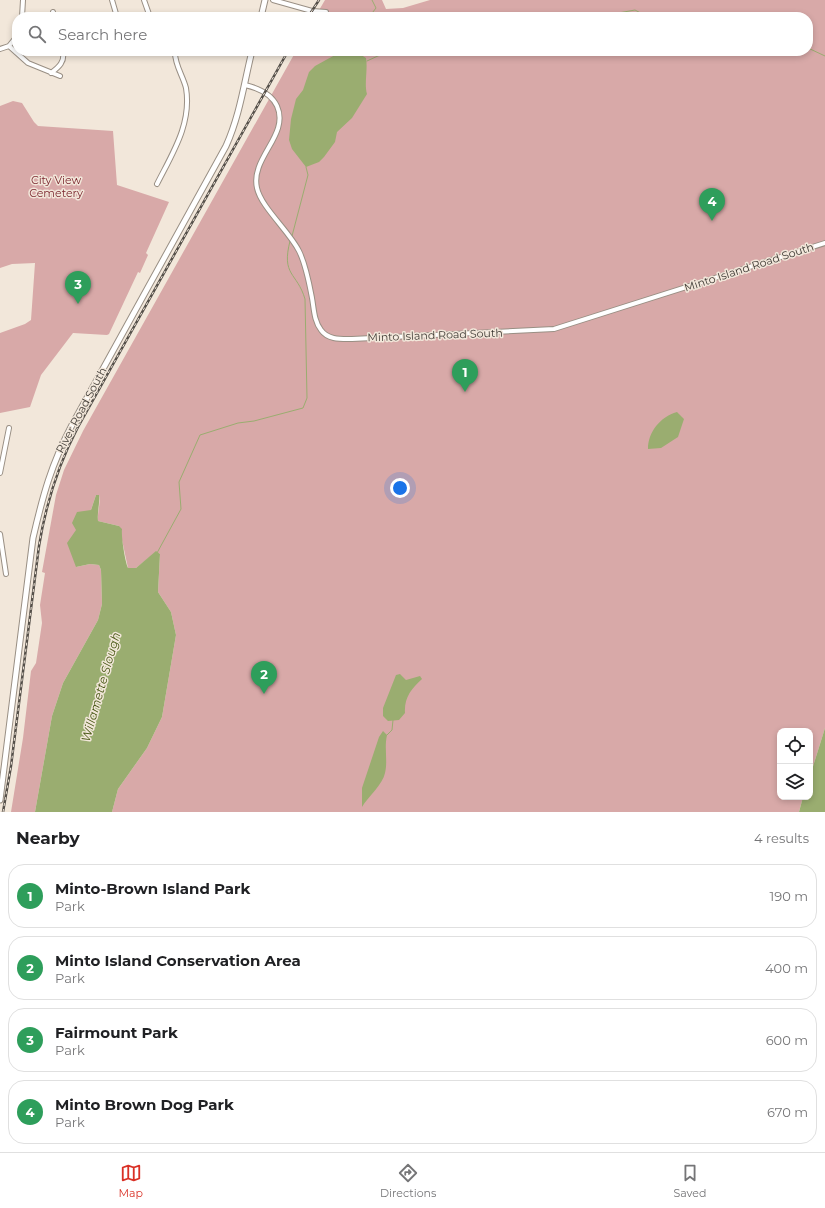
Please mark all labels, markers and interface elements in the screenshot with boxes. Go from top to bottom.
search box [12,12,813,56]
icon: search [26,23,48,45]
text: Search here [58,25,147,44]
park label: City View Cemetery [29,173,83,200]
pin: 4 [699,188,725,221]
street label: Minto Island Road South [682,239,816,295]
pin: 3 [65,271,91,304]
street label: Minto Island Road South [367,326,503,344]
pin: 1 [452,359,478,392]
street label: River Road South [52,365,110,455]
your location [390,478,410,498]
water label: Willamette Slough [78,630,123,743]
pin: 2 [251,661,277,694]
map controls [777,728,813,800]
button: locate [777,728,813,764]
button: layers [777,764,813,800]
text: Nearby [16,828,80,848]
text: 4 results [754,830,809,846]
text: Minto-Brown Island Park [55,879,250,898]
text: 1 [27,888,33,904]
text: 190 m [770,888,808,904]
text: Park [55,898,85,914]
text: Minto Island Conservation Area [55,951,301,970]
text: 2 [26,960,34,976]
text: 400 m [765,960,808,976]
text: Park [55,970,85,986]
text: Fairmount Park [55,1023,178,1042]
text: 3 [26,1032,34,1048]
text: 600 m [766,1032,808,1048]
text: Park [55,1042,85,1058]
text: Minto Brown Dog Park [55,1095,234,1114]
text: 4 [26,1104,34,1120]
text: 670 m [767,1104,808,1120]
text: Park [55,1114,85,1130]
tab: Map [119,1162,143,1200]
tab: Directions [380,1162,436,1200]
tab: Saved [673,1162,706,1200]

